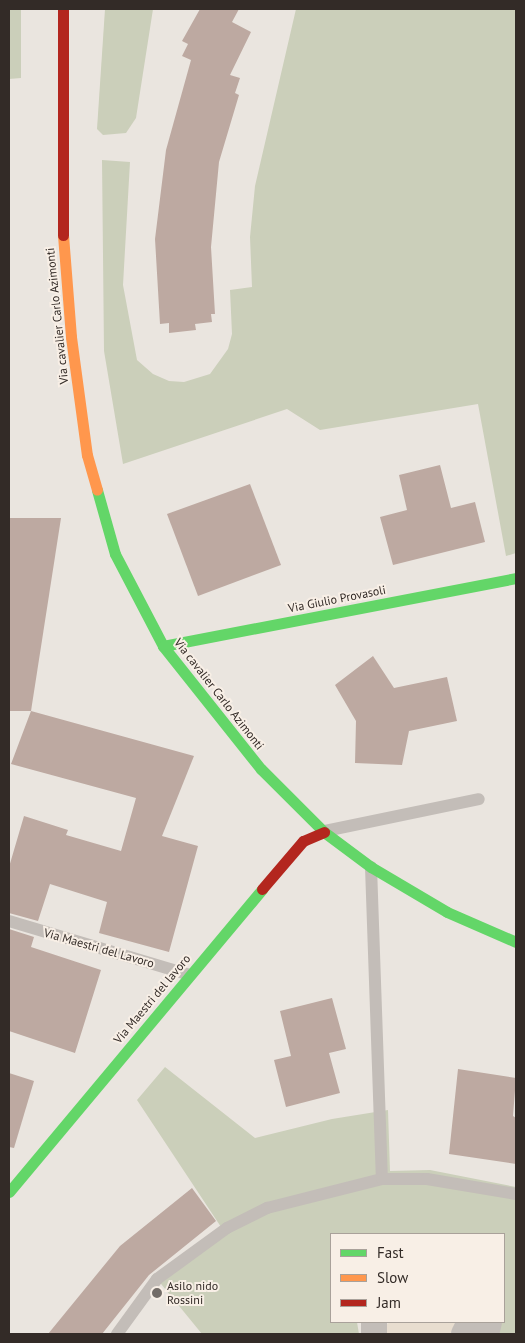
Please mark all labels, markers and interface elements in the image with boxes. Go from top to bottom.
street label: Via cavalier Carlo Azimonti [43,247,71,385]
street label: Via Giulio Provasoli [287,582,387,616]
street label: Via cavalier Carlo Azimonti [171,635,267,753]
street label: Via Maestri del Lavoro [42,925,156,971]
street label: Via Maestri del lavoro [111,952,193,1046]
legend [330,1233,505,1323]
text: Fast [377,1243,404,1262]
text: Slow [377,1268,408,1287]
place label: Asilo nido Rossini [167,1279,218,1307]
marker: Asilo nido Rossini [151,1287,163,1299]
text: Jam [377,1293,401,1312]

